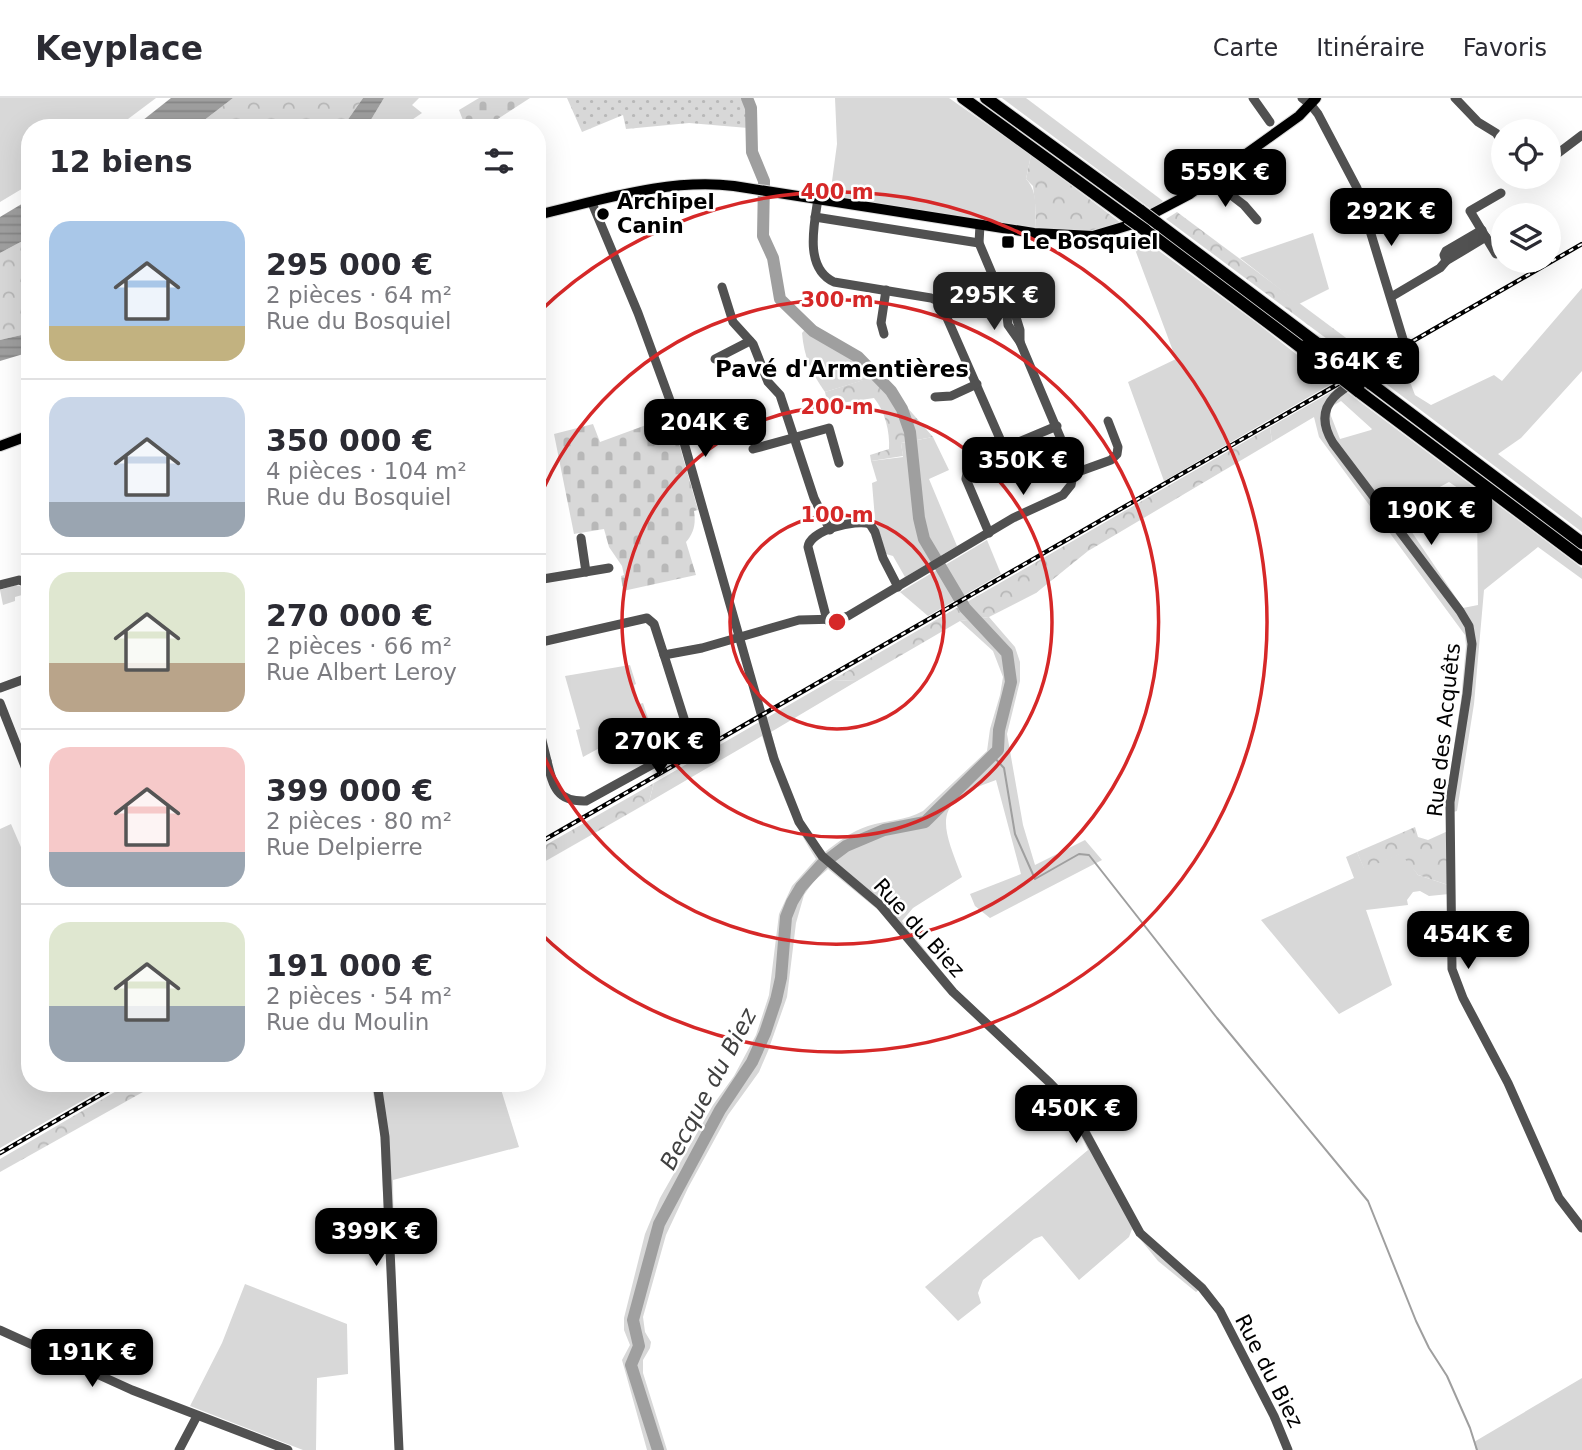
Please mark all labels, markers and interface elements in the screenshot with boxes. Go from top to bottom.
text: Keyplace [35,29,203,68]
text: Carte [1213,34,1278,62]
text: Itinéraire [1316,34,1425,62]
text: Favoris [1463,34,1547,62]
map controls [1491,119,1561,273]
button: locate [1491,119,1561,189]
icon: filters [480,142,518,180]
text: 12 biens [49,144,193,179]
pin: 559K € [1168,150,1282,209]
text: 559K € [1180,159,1270,185]
text: 400 m [800,180,874,204]
pin: 292K € [1334,188,1448,248]
place label: Archipel Canin [617,190,715,238]
text: 292K € [1346,198,1436,224]
button: layers [1491,203,1561,273]
marker: Archipel Canin [595,206,611,222]
place label: Le Bosquiel [1022,230,1159,254]
marker: Le Bosquiel [1000,234,1016,250]
text: 295 000 € [266,247,433,282]
icon: home [105,249,189,333]
pin: 295K € [937,272,1051,332]
text: 2 pièces · 64 m² [266,282,452,308]
text: 295K € [949,282,1039,308]
text: 300 m [800,288,874,312]
text: Rue du Bosquiel [266,308,451,334]
pin: 364K € [1301,338,1415,398]
text: 364K € [1313,348,1403,374]
district label: Pavé d'Armentières [715,356,969,382]
text: 200 m [800,395,874,419]
pin: 204K € [648,400,762,459]
text: 204K € [660,409,750,435]
text: 350 000 € [266,423,433,458]
icon: home [105,425,189,509]
pin: 350K € [966,438,1080,497]
text: 350K € [978,447,1068,473]
text: 4 pièces · 104 m² [266,458,467,484]
text: Rue du Bosquiel [266,484,451,510]
pin: 190K € [1374,488,1488,547]
text: 190K € [1386,497,1476,523]
text: 100 m [800,503,874,527]
text: 270 000 € [266,598,433,633]
icon: home [105,600,189,684]
centre of rings [825,610,849,634]
text: 2 pièces · 66 m² [266,633,452,659]
street label: Rue des Acquêts [1423,642,1465,818]
text: Rue Albert Leroy [266,659,457,685]
pin: 270K € [602,718,716,778]
text: 270K € [614,728,704,754]
text: 399 000 € [266,773,433,808]
icon: home [105,775,189,859]
text: 2 pièces · 80 m² [266,808,452,834]
text: Rue Delpierre [266,834,423,860]
street label: Rue du Biez [869,874,969,982]
pin: 454K € [1411,912,1525,971]
text: 454K € [1423,921,1513,947]
text: 191 000 € [266,948,433,983]
icon: home [105,950,189,1034]
text: 2 pièces · 54 m² [266,983,452,1009]
water label: Becque du Biez [655,1003,762,1174]
text: Rue du Moulin [266,1009,429,1035]
pin: 450K € [1019,1086,1133,1145]
text: 450K € [1031,1095,1121,1121]
pin: 399K € [319,1208,433,1268]
text: 399K € [331,1218,421,1244]
street label: Rue du Biez [1230,1310,1308,1432]
pin: 191K € [35,1330,149,1389]
text: 191K € [47,1339,137,1365]

